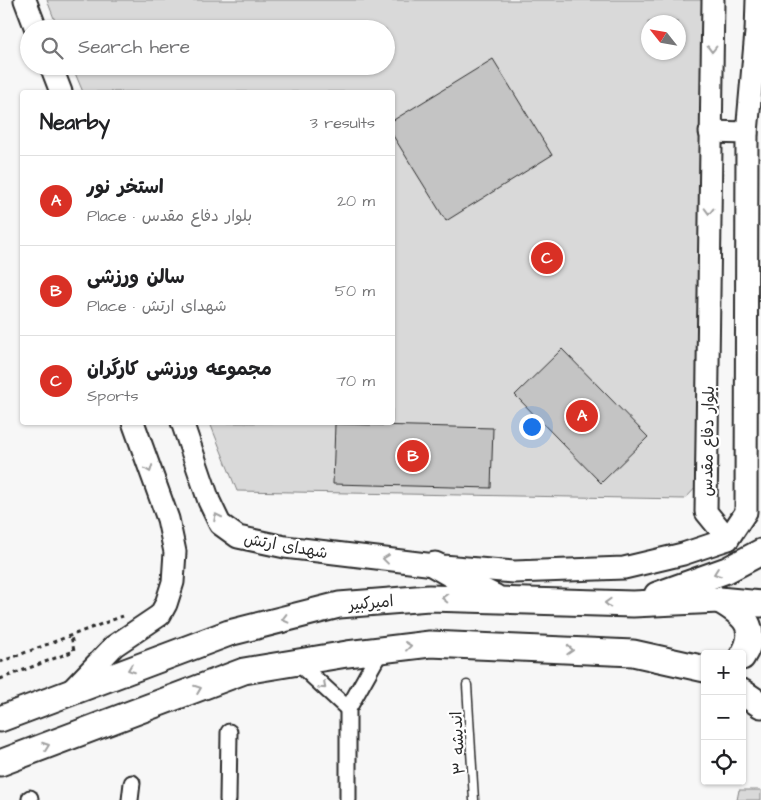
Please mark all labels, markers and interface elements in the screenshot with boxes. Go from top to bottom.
north arrow [641,15,686,60]
search box [20,20,395,75]
icon: search [38,34,66,62]
text: Search here [78,34,190,61]
one-way arrow [707,45,717,53]
text: Nearby [40,108,110,137]
text: 3 results [310,112,375,134]
text: استخر نور [87,174,164,201]
text: A [51,190,61,212]
text: 20 m [337,190,375,212]
text: Place · بلوار دفاع مقدس [87,205,252,227]
one-way arrow [704,207,715,215]
pin: C [531,239,563,277]
text: سالن ورزشی [87,264,185,291]
text: B [50,280,62,302]
text: 50 m [335,280,375,302]
text: Place · شهدای ارتش [87,295,227,317]
text: مجموعه ورزشی کارگران [87,356,272,383]
text: C [50,370,62,392]
text: 70 m [336,370,375,392]
text: Sports [87,385,139,407]
street label: بلوار دفاع مقدس [696,386,720,496]
pin: A [566,397,598,435]
your location [519,414,545,440]
pin: B [397,437,429,475]
one-way arrow [143,464,153,472]
one-way arrow [213,513,223,522]
street label: شهدای ارتش [242,528,330,564]
one-way arrow [382,554,390,565]
one-way arrow [713,567,722,577]
street label: امیرکبیر [346,590,394,616]
one-way arrow [441,593,448,603]
one-way arrow [603,598,611,609]
one-way arrow [280,613,289,624]
one-way arrow [403,642,412,652]
one-way arrow [566,645,574,656]
map controls [701,650,746,785]
button: + [701,650,746,695]
one-way arrow [127,663,135,673]
one-way arrow [317,680,326,689]
one-way arrow [193,685,202,695]
button: − [701,695,746,740]
street label: اندیشه ۳ [445,711,471,775]
button: locate [701,740,746,785]
one-way arrow [41,742,49,752]

